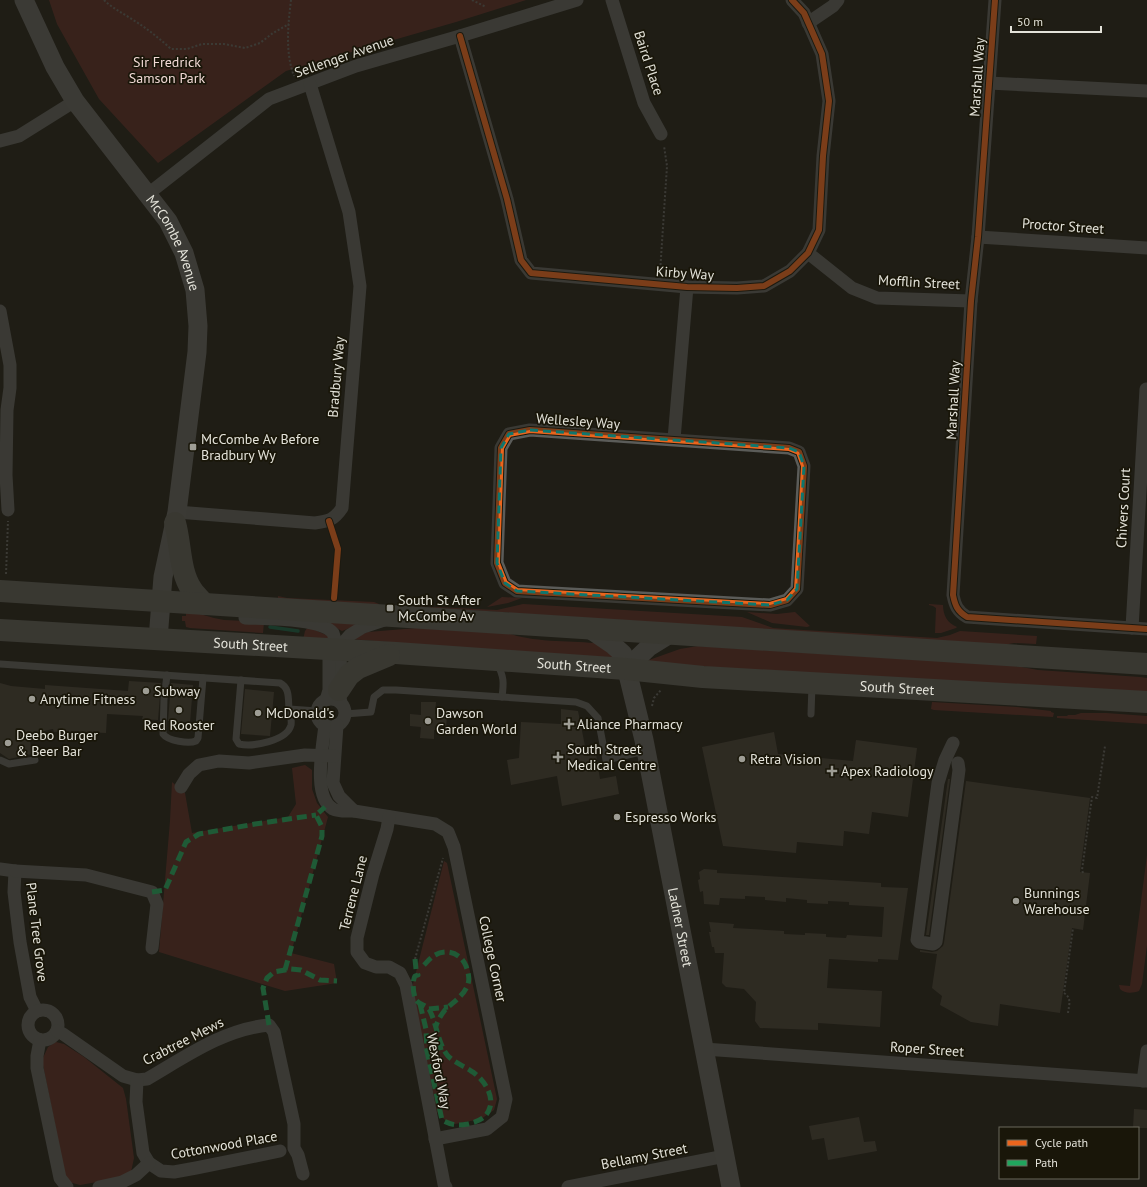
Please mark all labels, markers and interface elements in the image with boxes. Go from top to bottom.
scale bar [1011,8,1101,34]
text: 50 m [1017,14,1043,29]
street label: Baird Place [630,28,668,98]
street label: Sellenger Avenue [292,31,396,81]
street label: Marshall Way [965,36,989,117]
park label: Sir Fredrick Samson Park [129,53,205,87]
street label: McCombe Avenue [142,191,204,293]
street label: Proctor Street [1021,214,1105,238]
street label: Kirby Way [655,262,715,284]
street label: Mofflin Street [878,271,961,293]
street label: Bradbury Way [323,335,349,418]
street label: Marshall Way [942,359,964,440]
street label: Wellesley Way [535,409,621,433]
place label: McCombe Av Before Bradbury Wy [201,430,319,464]
marker: McCombe Av Before Bradbury Wy [188,442,198,452]
street label: Chivers Court [1112,467,1134,548]
place label: South St After McCombe Av [398,591,481,625]
marker: South St After McCombe Av [385,603,395,613]
street label: South Street [213,633,289,656]
street label: South Street [536,654,612,677]
street label: South Street [859,677,935,699]
place label: Subway [154,682,201,700]
marker: Subway [141,686,151,696]
place label: Anytime Fitness [40,690,135,708]
marker: Anytime Fitness [27,694,37,704]
place label: McDonald's [266,704,334,722]
place label: Dawson Garden World [436,704,517,738]
marker: Red Rooster [174,705,184,715]
marker: McDonald's [253,708,263,718]
place label: Aliance Pharmacy [577,715,683,733]
place label: Red Rooster [143,716,215,734]
marker: Dawson Garden World [423,716,433,726]
marker: Aliance Pharmacy [564,719,574,729]
place label: Deebo Burger & Beer Bar [16,726,98,760]
marker: Deebo Burger & Beer Bar [3,738,13,748]
place label: South Street Medical Centre [567,740,656,774]
place label: Retra Vision [750,750,821,768]
marker: South Street Medical Centre [552,751,564,763]
marker: Retra Vision [737,754,747,764]
place label: Apex Radiology [841,762,934,780]
marker: Apex Radiology [826,765,838,777]
place label: Espresso Works [625,808,717,826]
marker: Espresso Works [612,812,622,822]
street label: Terrene Lane [335,854,371,932]
street label: Plane Tree Grove [22,881,52,983]
place label: Bunnings Warehouse [1024,884,1090,918]
street label: Ladner Street [664,886,697,969]
marker: Bunnings Warehouse [1011,896,1021,906]
street label: College Corner [475,914,511,1004]
street label: Crabtree Mews [139,1013,227,1069]
street label: Wexford Way [423,1031,455,1111]
street label: Roper Street [889,1037,965,1061]
street label: Cottonwood Place [169,1127,279,1163]
legend [999,1127,1139,1179]
text: Cycle path [1035,1135,1088,1150]
street label: Bellamy Street [599,1139,689,1173]
text: Path [1035,1155,1058,1170]

